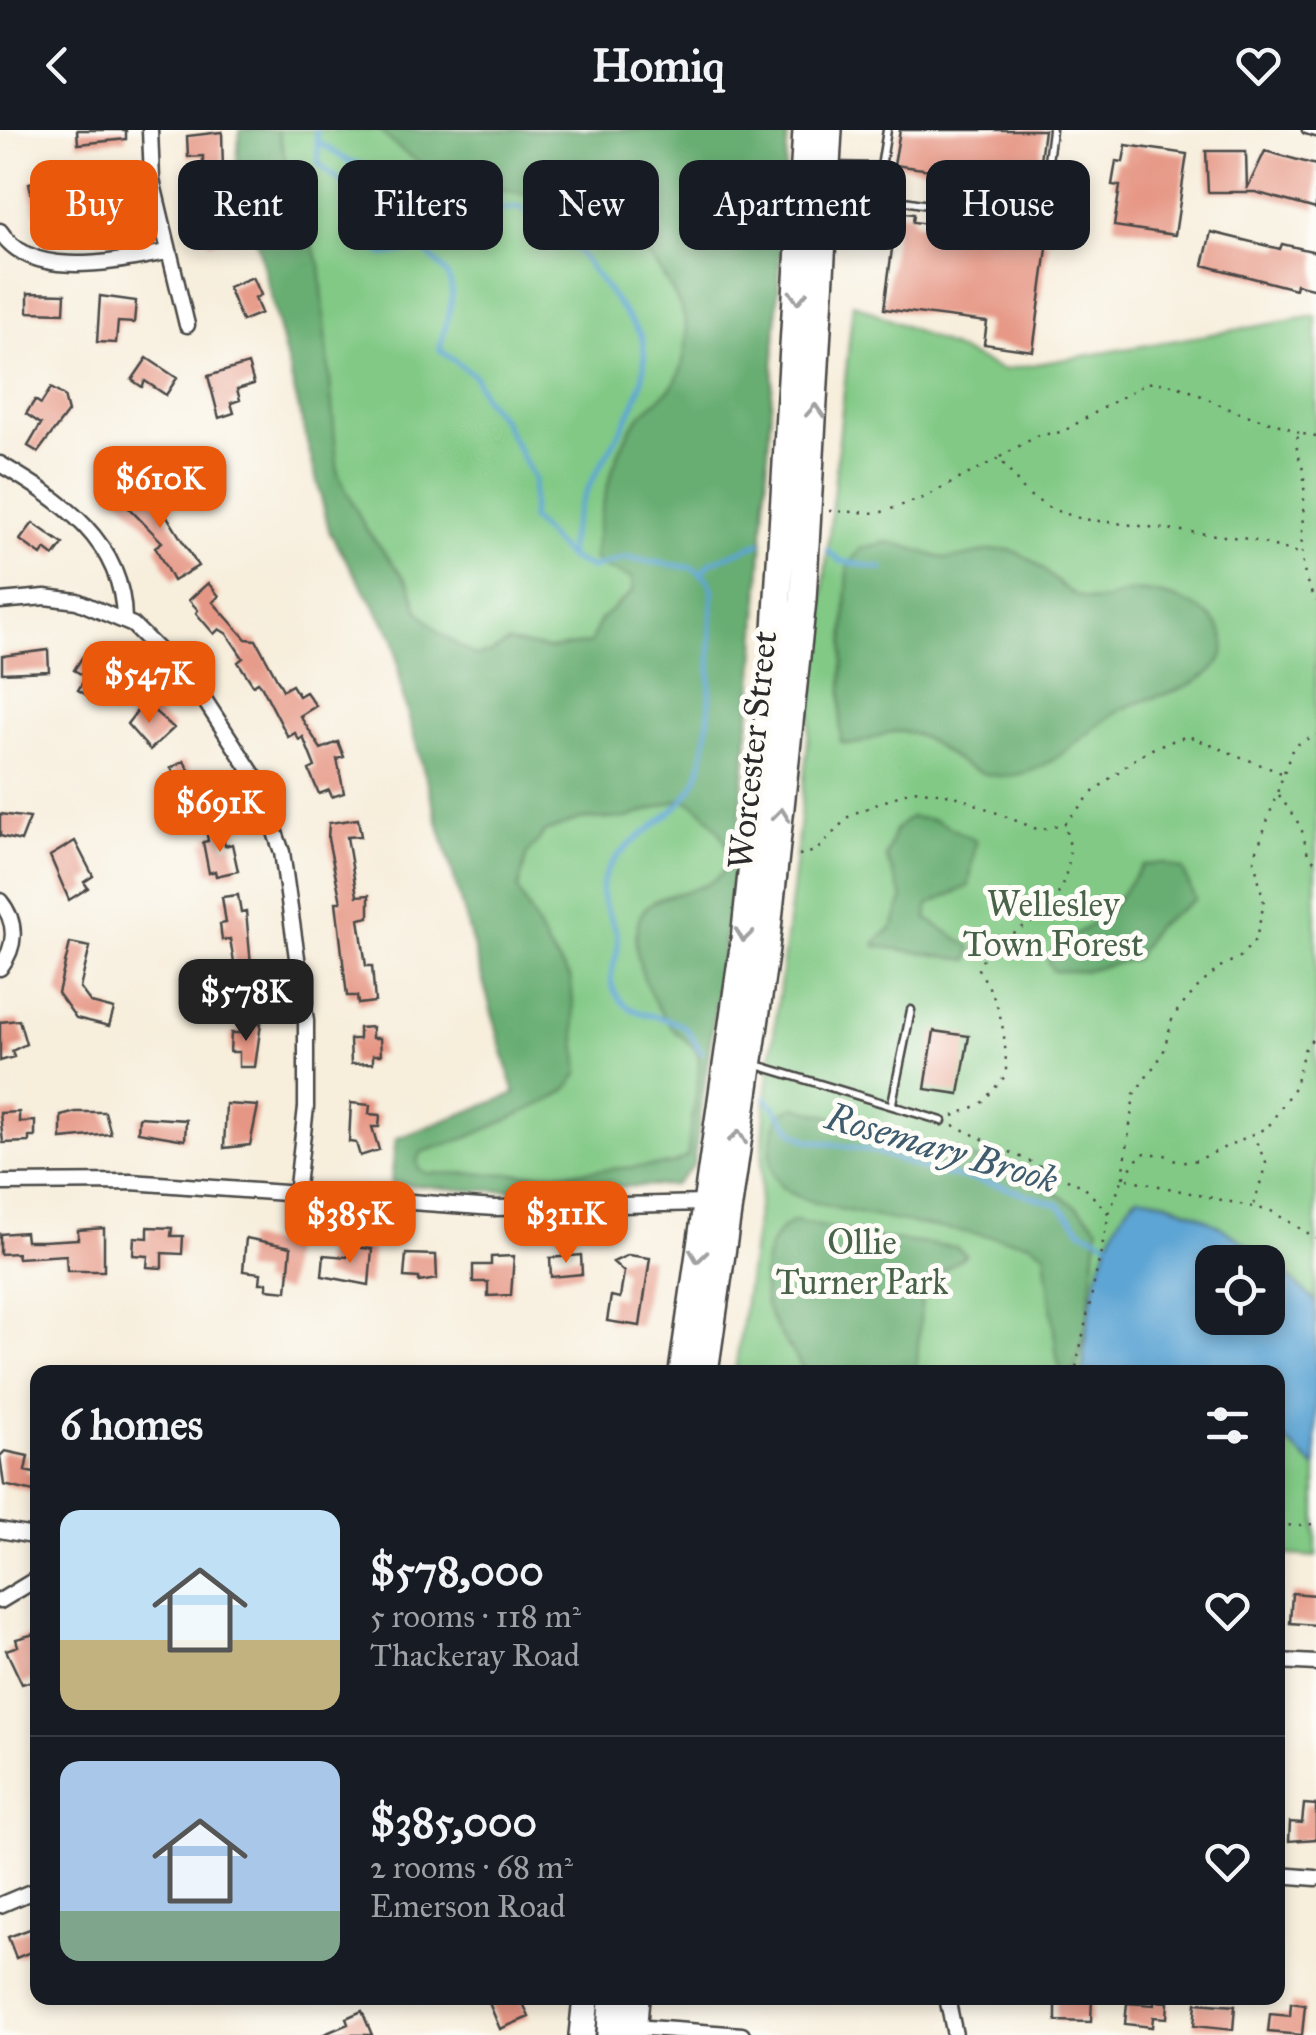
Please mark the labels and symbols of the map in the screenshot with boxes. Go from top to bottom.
one-way arrow [788,290,809,306]
one-way arrow [804,403,825,419]
pin: $610K [90,446,230,531]
street label: Worcester Street [719,629,786,871]
pin: $547K [79,641,219,726]
pin: $691K [150,770,290,855]
one-way arrow [770,807,791,823]
park label: Wellesley Town Forest [963,883,1143,966]
one-way arrow [734,927,755,943]
pin: $578K [176,959,316,1044]
water label: Rosemary Brook [819,1092,1063,1203]
one-way arrow [727,1129,748,1146]
pin: $385K [280,1181,420,1266]
pin: $311K [496,1181,636,1266]
park label: Ollie Turner Park [776,1221,949,1304]
one-way arrow [688,1248,709,1265]

